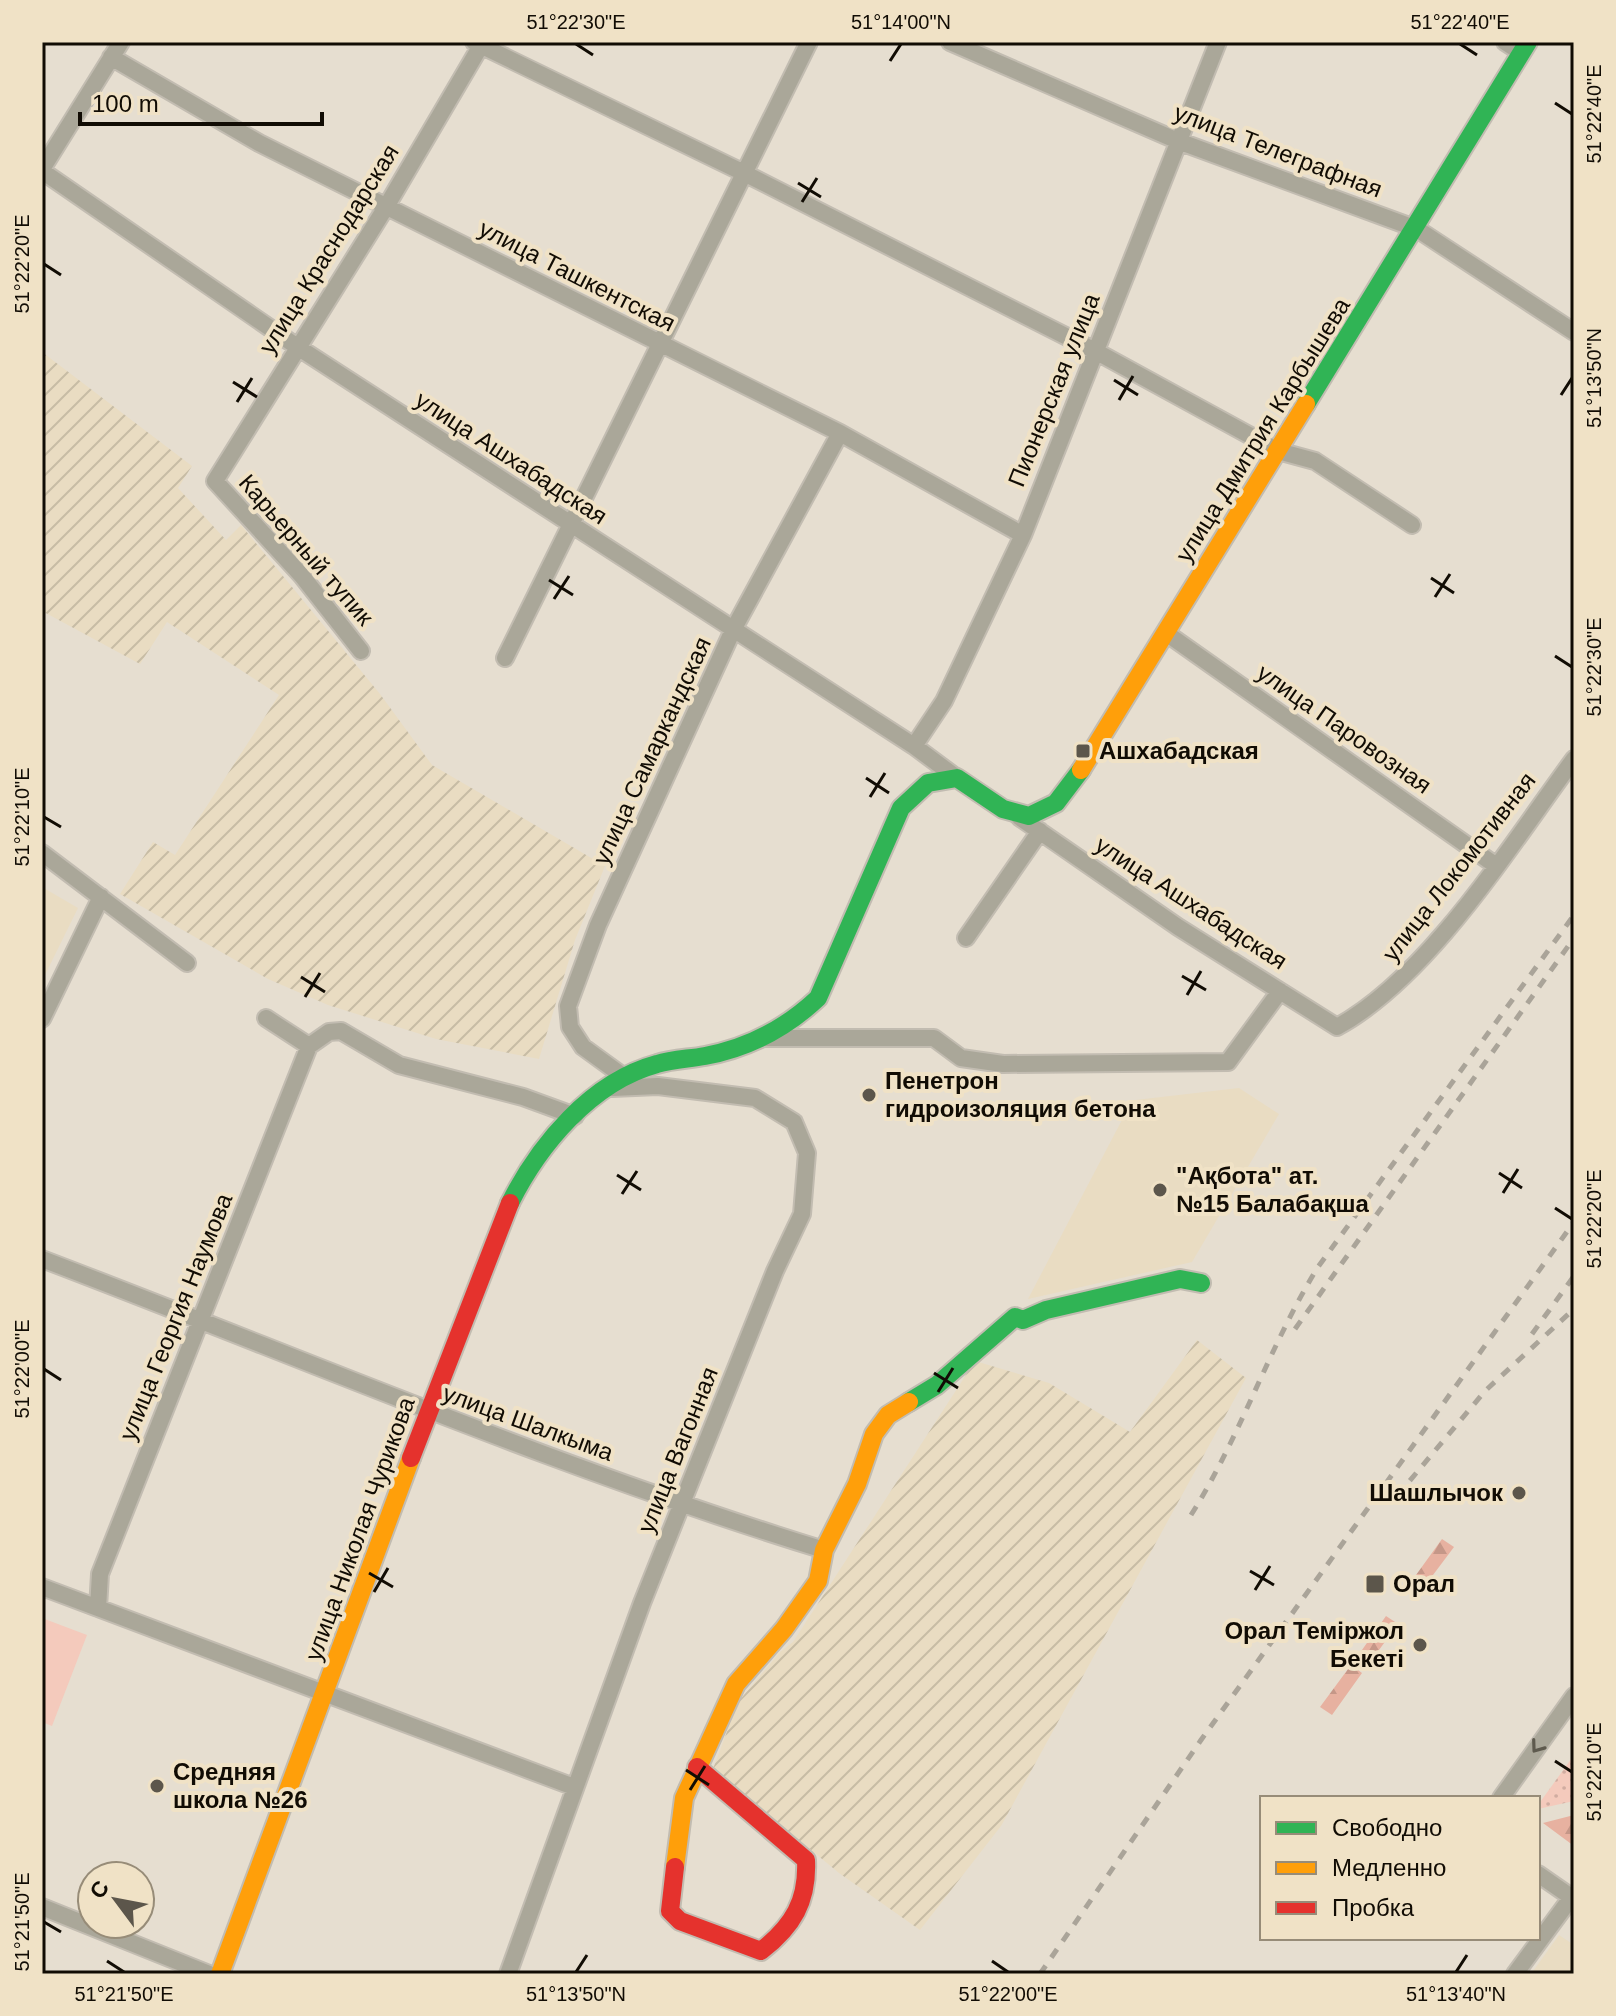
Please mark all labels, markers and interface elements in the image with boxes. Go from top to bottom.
text: 51°22'30"E [527,11,626,33]
text: 51°14'00"N [851,11,951,33]
text: 51°22'40"E [1411,11,1510,33]
text: 51°22'40"E [1583,65,1605,164]
scale bar [80,76,322,126]
text: 100 m [92,90,159,117]
street label: улица Телеграфная [1170,98,1386,203]
street label: улица Краснодарская [253,139,404,358]
street label: улица Ташкентская [475,214,680,337]
text: 51°22'20"E [11,215,33,314]
street label: Пионерская улица [1002,289,1105,490]
street label: улица Дмитрия Карбышева [1170,292,1356,567]
text: 51°13'50"N [1583,328,1605,428]
street label: улица Ашхабадская [410,386,612,530]
street label: Карьерный тупик [234,469,379,631]
text: 51°22'30"E [1583,618,1605,717]
street label: улица Самаркандская [587,633,716,869]
street label: улица Паровозная [1252,658,1436,799]
place label: Ашхабадская [1099,737,1259,764]
marker: Ашхабадская [1074,742,1092,760]
street label: улица Локомотивная [1377,767,1541,966]
text: 51°22'10"E [11,768,33,867]
street label: улица Ашхабадская [1090,831,1292,975]
place label: Пенетрон гидроизоляция бетона [885,1067,1156,1122]
marker: Пенетрон гидроизоляция бетона [860,1086,878,1104]
place label: "Ақбота" ат. №15 Балабақша [1176,1162,1369,1217]
text: 51°22'20"E [1583,1170,1605,1269]
marker: "Ақбота" ат. №15 Балабақша [1151,1181,1169,1199]
street label: улица Георгия Наумова [114,1189,238,1444]
text: 51°22'00"E [11,1320,33,1419]
street label: улица Вагонная [632,1363,723,1537]
street label: улица Шалкыма [439,1379,618,1466]
street label: улица Николая Чурикова [299,1393,420,1664]
place label: Шашлычок [1369,1479,1504,1506]
marker: Шашлычок [1510,1484,1528,1502]
place label: Орал [1393,1570,1455,1597]
marker: Орал [1364,1573,1386,1595]
place label: Орал Теміржол Бекеті [1224,1617,1404,1672]
marker: Орал Теміржол Бекеті [1411,1636,1429,1654]
text: 51°22'10"E [1583,1723,1605,1822]
one-way arrow [1533,1739,1547,1753]
place label: Средняя школа №26 [173,1758,307,1813]
marker: Средняя школа №26 [148,1777,166,1795]
legend [1260,1796,1540,1940]
text: Свободно [1332,1814,1442,1841]
text: Медленно [1332,1854,1446,1881]
north arrow [76,1860,156,1940]
text: 51°21'50"E [11,1873,33,1972]
text: С [85,1876,114,1903]
text: Пробка [1332,1894,1415,1921]
text: 51°21'50"E [75,1983,174,2005]
text: 51°13'50"N [526,1983,626,2005]
text: 51°22'00"E [959,1983,1058,2005]
text: 51°13'40"N [1406,1983,1506,2005]

